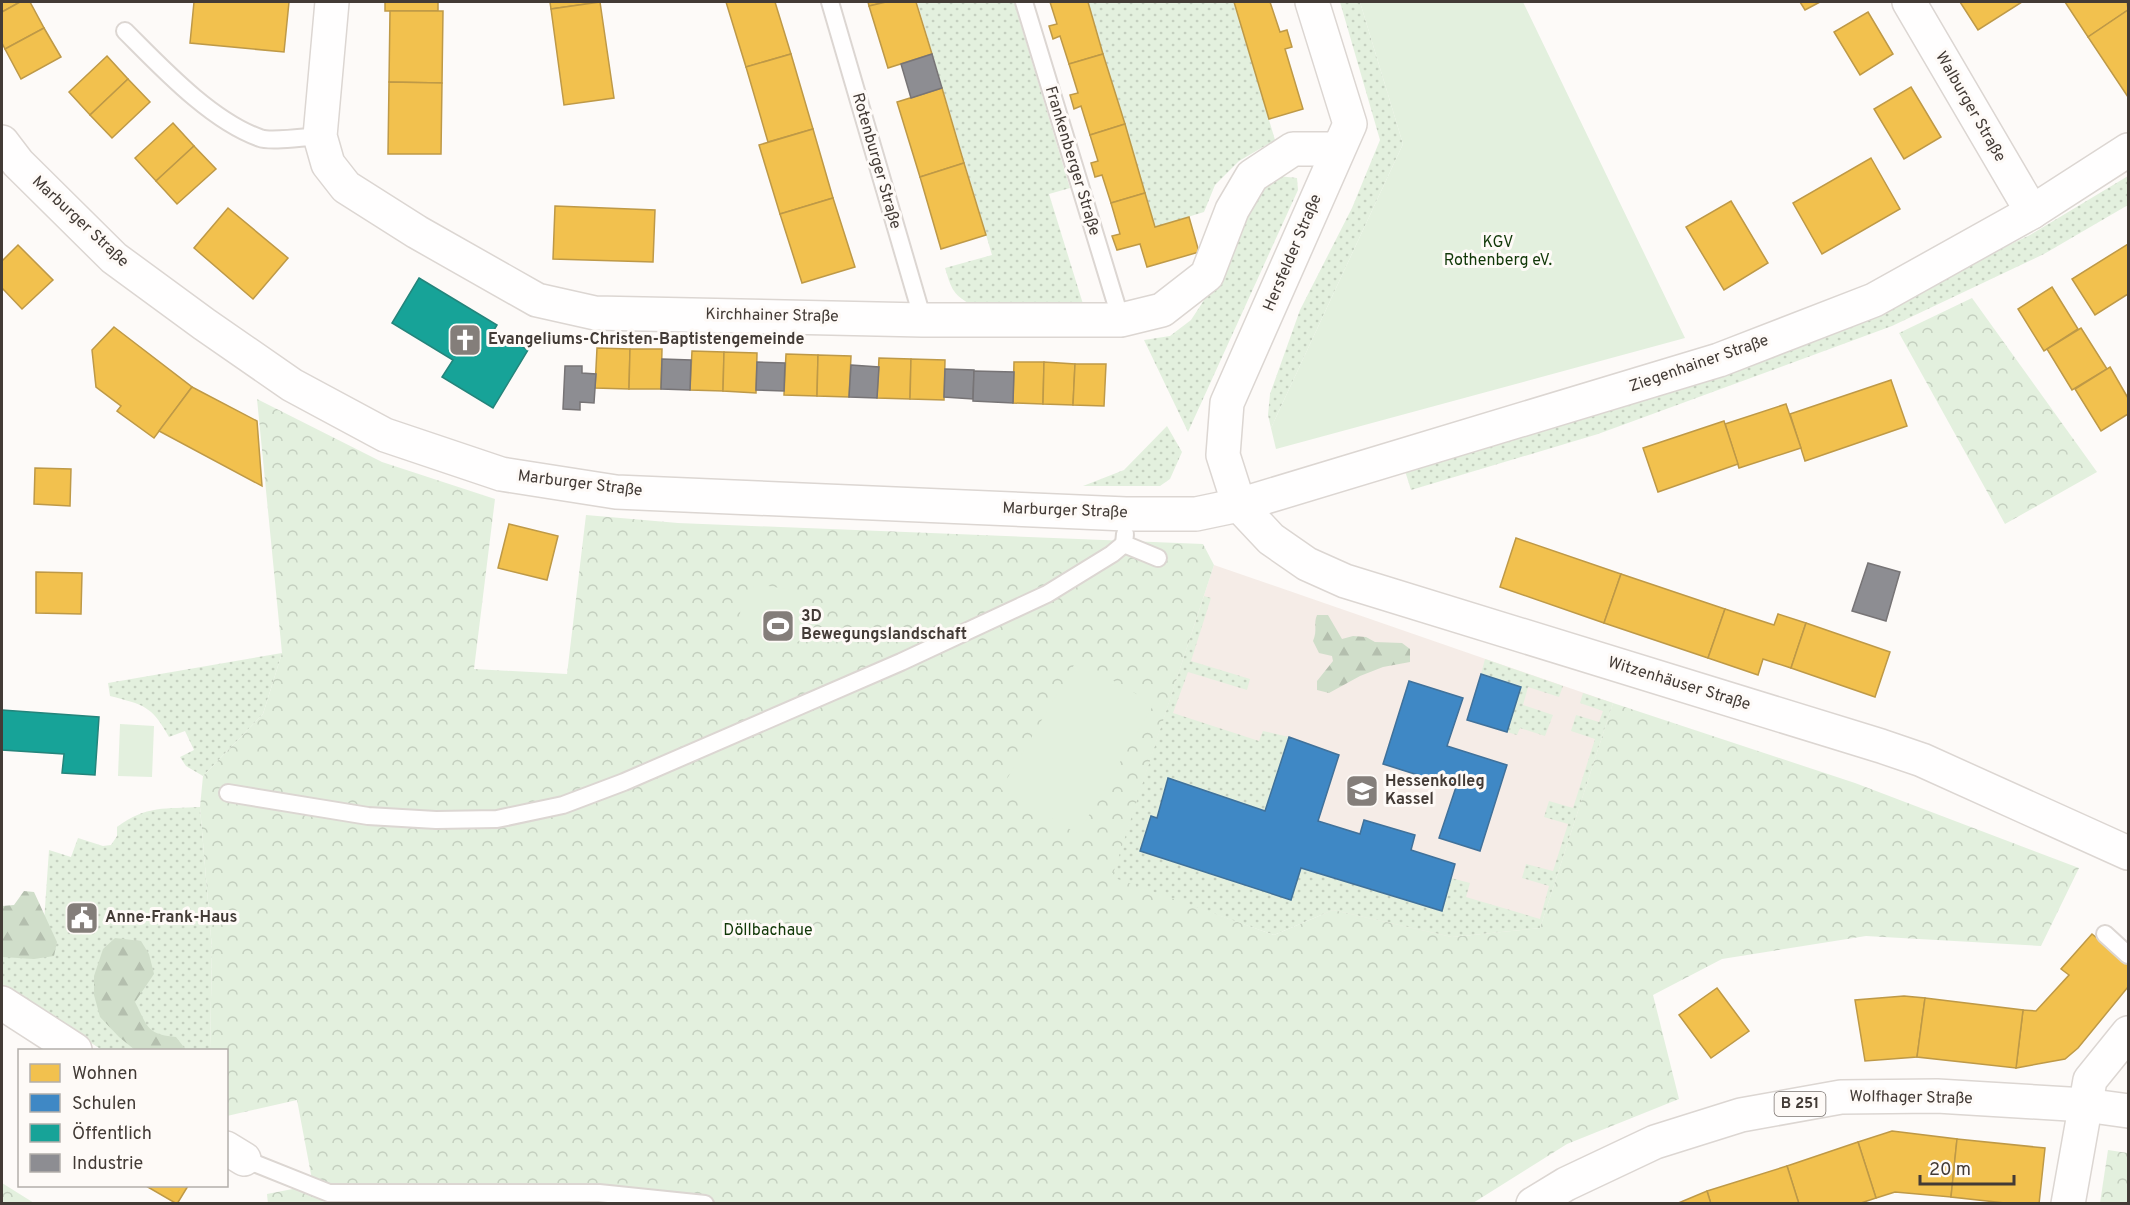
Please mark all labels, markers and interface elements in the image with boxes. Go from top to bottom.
street label: Walburger Straße [1930,48,2010,166]
street label: Frankenberger Straße [1040,84,1104,238]
street label: Rotenburger Straße [847,91,905,231]
street label: Marburger Straße [27,172,133,272]
street label: Hersfelder Straße [1259,191,1327,315]
park label: KGV Rothenberg eV. [1444,233,1552,271]
street label: Kirchhainer Straße [705,305,839,327]
church icon: Evangeliums-Christen-Baptistengemeinde [447,322,483,358]
place label: Evangeliums-Christen-Baptistengemeinde [488,330,805,350]
street label: Ziegenhainer Straße [1627,331,1771,397]
street label: Marburger Straße [517,466,643,502]
street label: Marburger Straße [1002,499,1128,523]
place label: 3D Bewegungslandschaft [801,607,967,645]
sports icon: 3D Bewegungslandschaft [760,608,796,644]
street label: Witzenhäuser Straße [1605,653,1753,715]
place label: Hessenkolleg Kassel [1385,772,1485,810]
school or university icon: Hessenkolleg Kassel [1344,773,1380,809]
public building icon: Anne-Frank-Haus [64,900,100,936]
place label: Anne-Frank-Haus [105,908,238,928]
park label: Döllbachaue [723,921,813,941]
legend [18,1049,228,1187]
text: Wohnen [72,1063,138,1086]
street label: Wolfhager Straße [1849,1087,1973,1109]
road number: B 251 [1774,1092,1826,1116]
text: Schulen [72,1093,136,1116]
text: Öffentlich [72,1121,152,1146]
scale bar [1920,1148,2014,1186]
text: Industrie [72,1153,143,1176]
text: 20 m [1929,1159,1971,1182]

